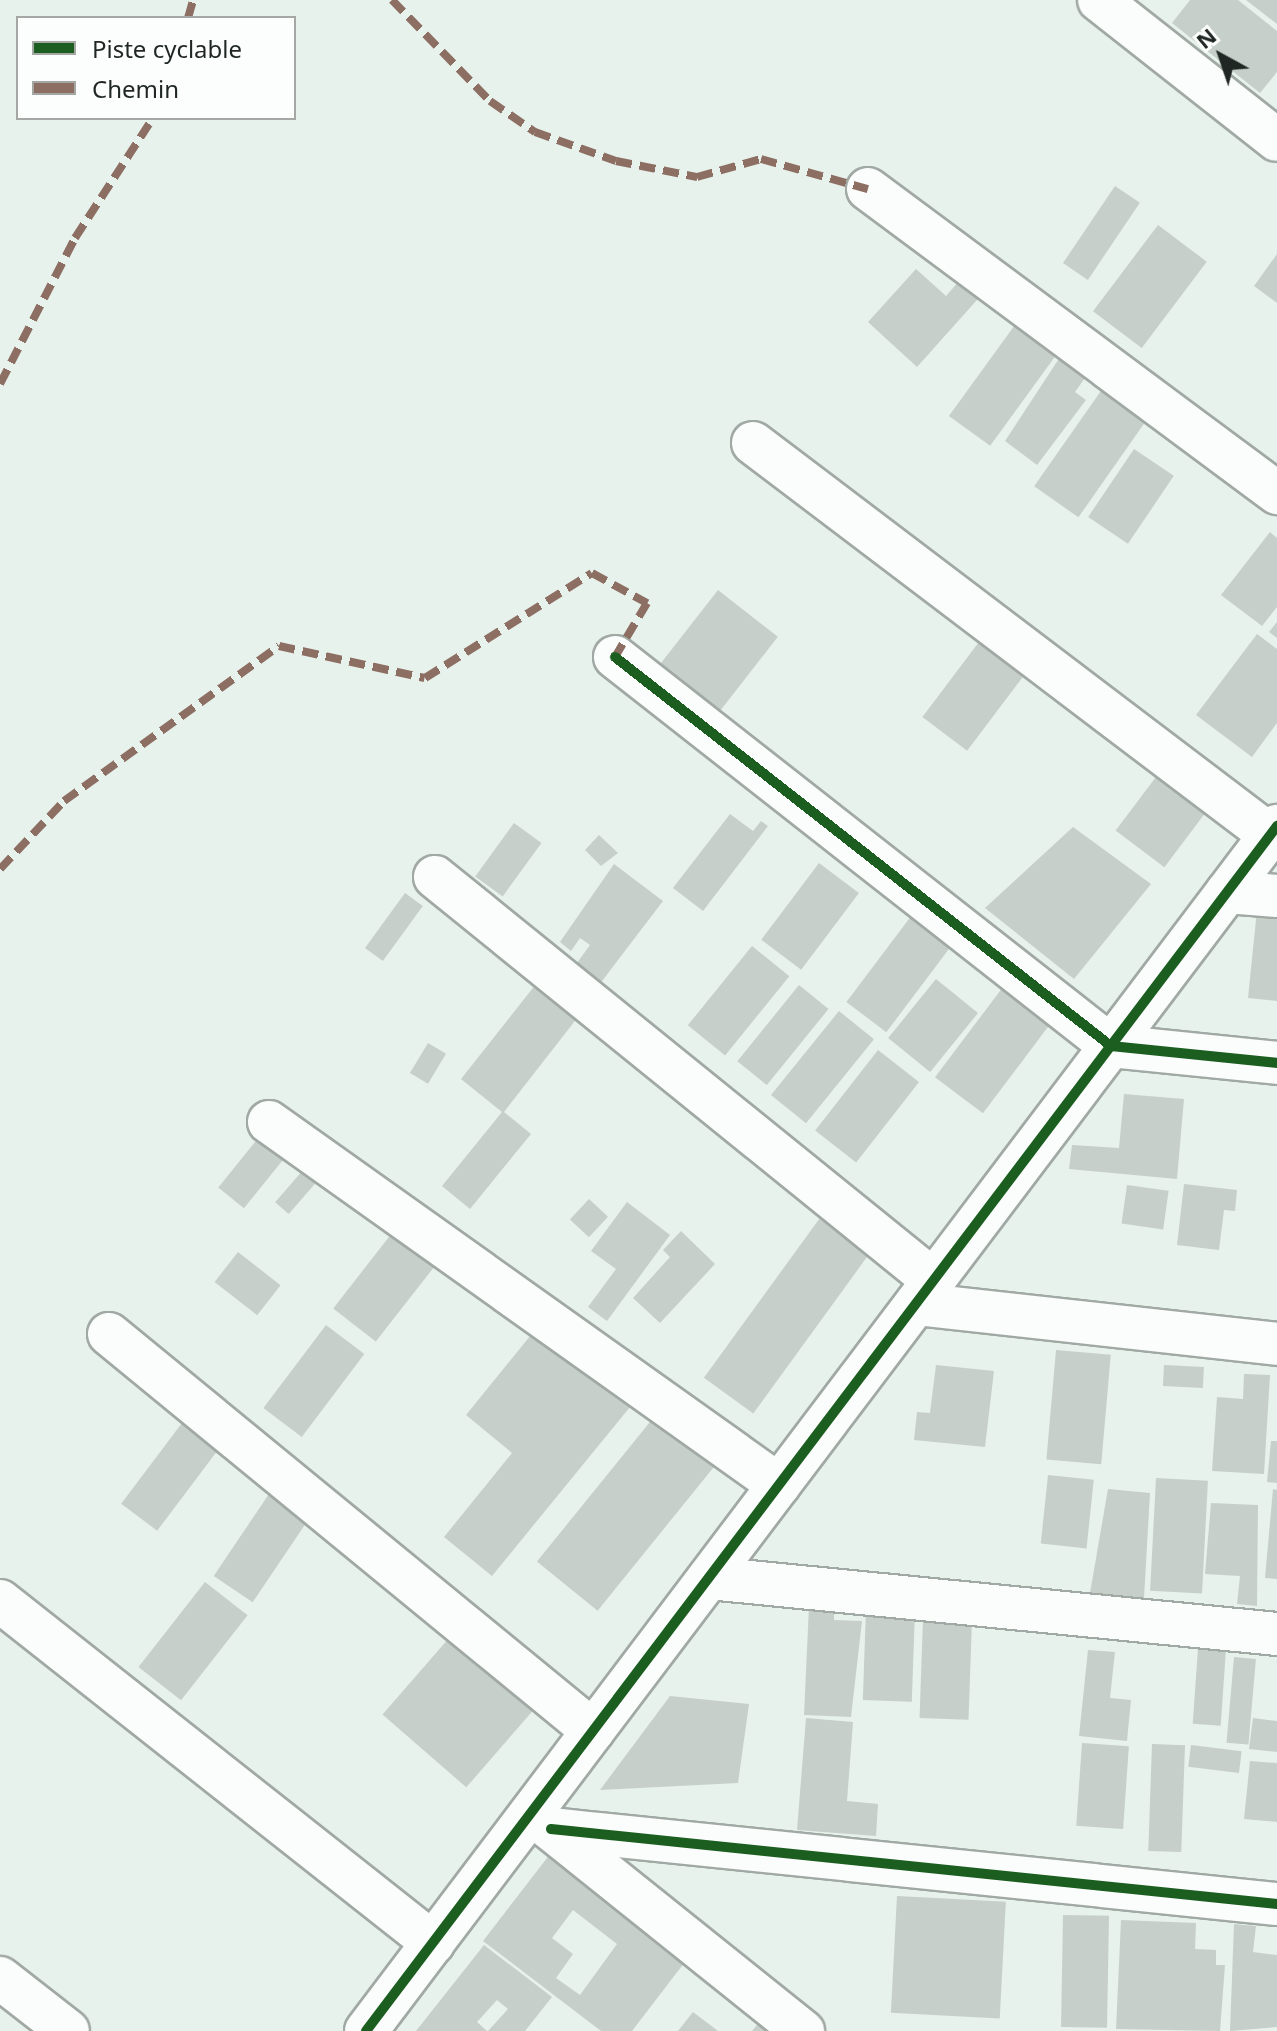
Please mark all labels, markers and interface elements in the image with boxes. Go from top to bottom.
legend [16,16,296,120]
north arrow [1181,16,1261,96]
text: N [1189,20,1222,55]
text: Piste cyclable [92,32,242,65]
text: Chemin [92,72,179,105]

